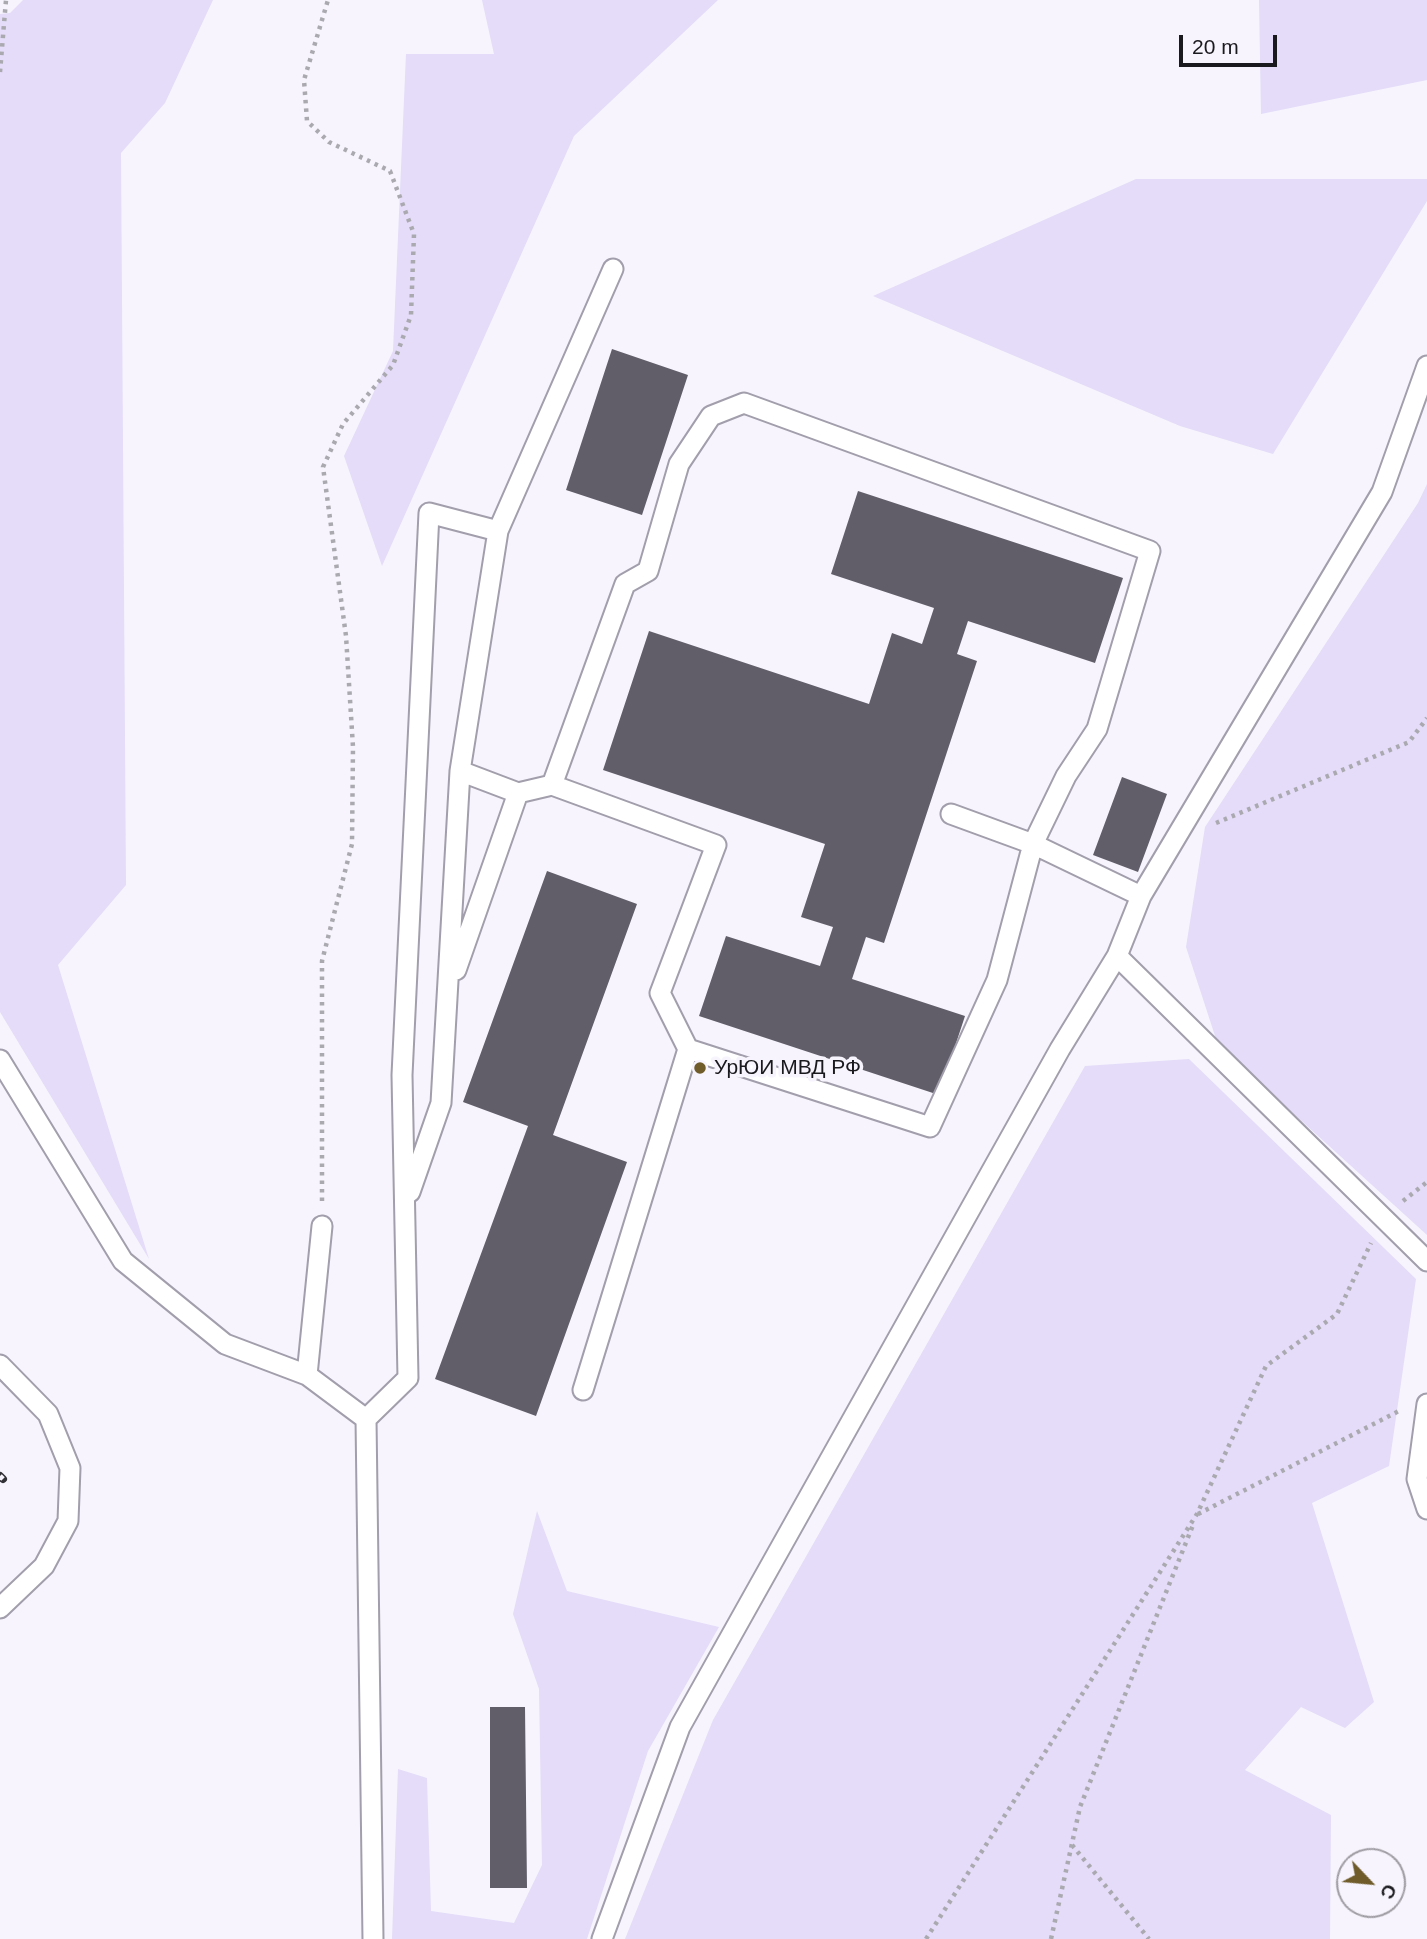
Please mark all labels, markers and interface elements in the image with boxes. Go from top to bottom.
scale bar [1182,21,1280,65]
text: 20 m [1192,35,1239,58]
place label: УрЮИ МВД РФ [714,1055,861,1081]
marker: УрЮИ МВД РФ [692,1060,708,1076]
north arrow [1336,1848,1406,1918]
text: С [1376,1881,1401,1902]

